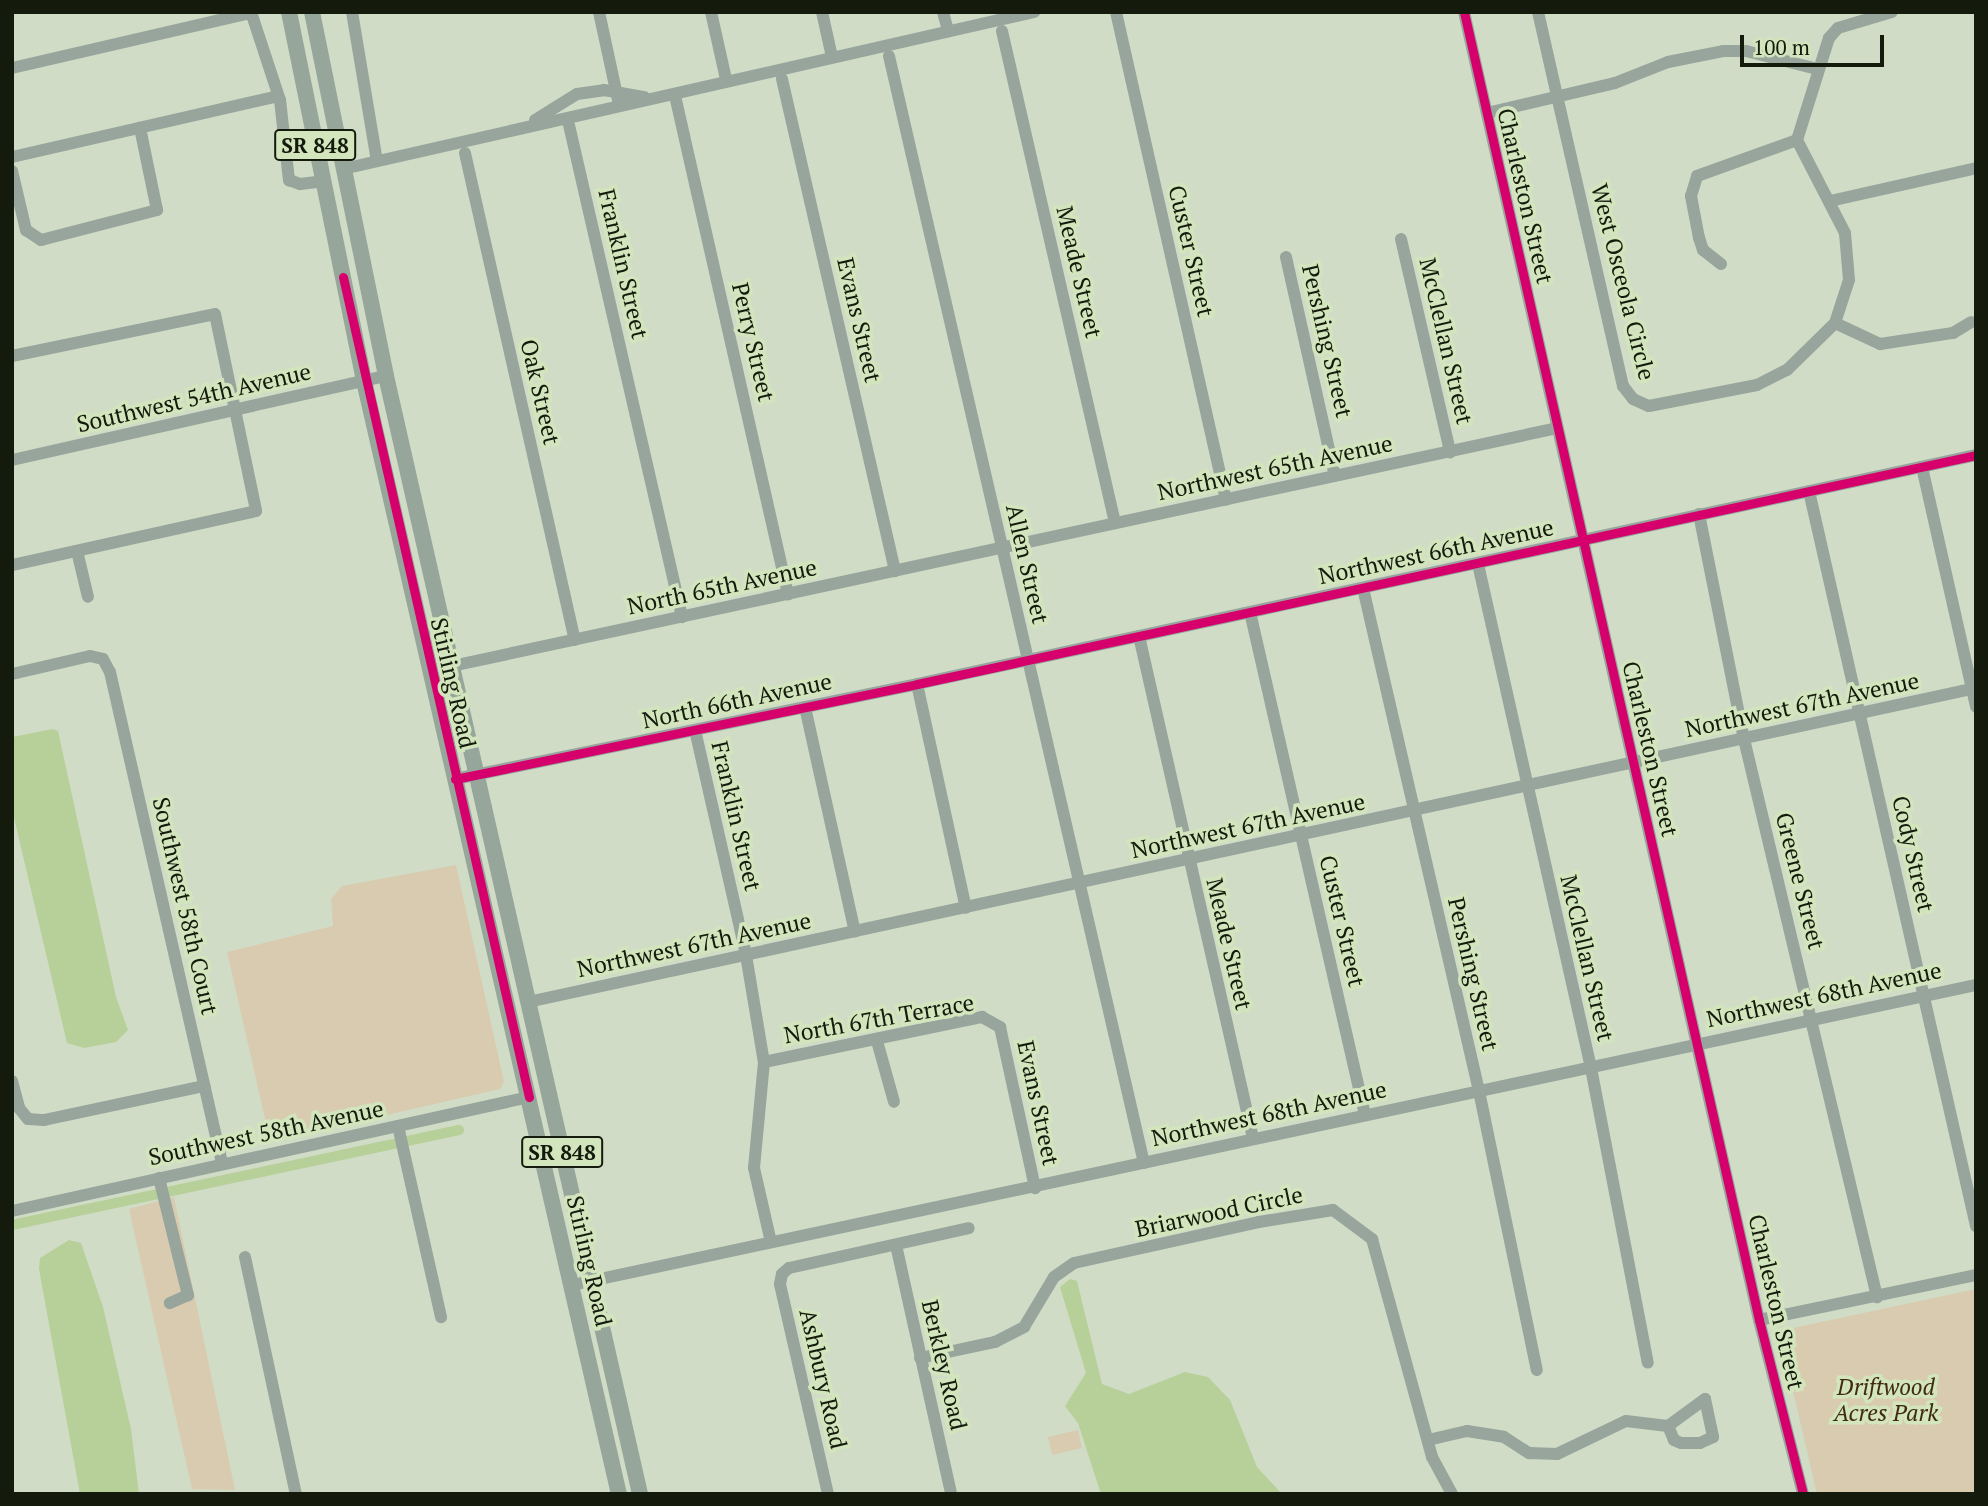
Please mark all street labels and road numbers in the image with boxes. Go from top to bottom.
street label: Charleston Street [1491,106,1559,286]
road number: SR 848 [273,128,357,162]
street label: West Osceola Circle [1585,181,1661,383]
street label: Custer Street [1162,183,1220,319]
street label: Franklin Street [592,186,654,342]
street label: Meade Street [1050,203,1108,341]
street label: Evans Street [831,255,887,385]
street label: McClellan Street [1413,255,1479,427]
street label: Pershing Street [1296,262,1358,420]
street label: Perry Street [726,280,780,404]
street label: Oak Street [514,337,566,447]
street label: Southwest 54th Avenue [74,358,314,438]
street label: Northwest 65th Avenue [1155,430,1395,506]
street label: Allen Street [1000,502,1054,626]
street label: Northwest 66th Avenue [1316,514,1556,590]
street label: North 65th Avenue [625,553,819,621]
street label: Stirling Road [425,615,481,751]
street label: Charleston Street [1616,659,1684,839]
street label: North 66th Avenue [640,667,834,735]
street label: Northwest 67th Avenue [1682,667,1922,743]
street label: Franklin Street [705,738,767,894]
street label: Northwest 67th Avenue [1128,788,1368,864]
street label: Cody Street [1886,793,1940,915]
street label: Southwest 58th Court [147,795,223,1017]
street label: Greene Street [1770,810,1830,952]
street label: Custer Street [1313,853,1371,989]
street label: McClellan Street [1554,872,1620,1044]
street label: Meade Street [1200,875,1258,1013]
street label: Pershing Street [1442,895,1504,1053]
street label: Northwest 67th Avenue [574,907,814,983]
street label: Northwest 68th Avenue [1704,957,1944,1033]
street label: North 67th Terrace [782,989,976,1049]
street label: Evans Street [1011,1038,1065,1168]
street label: Northwest 68th Avenue [1149,1076,1389,1152]
street label: Southwest 58th Avenue [146,1095,386,1171]
road number: SR 848 [520,1134,604,1170]
street label: Briarwood Circle [1133,1181,1305,1243]
street label: Stirling Road [561,1193,617,1329]
street label: Charleston Street [1742,1212,1810,1392]
street label: Berkley Road [916,1297,972,1433]
street label: Ashbury Road [794,1306,852,1452]

